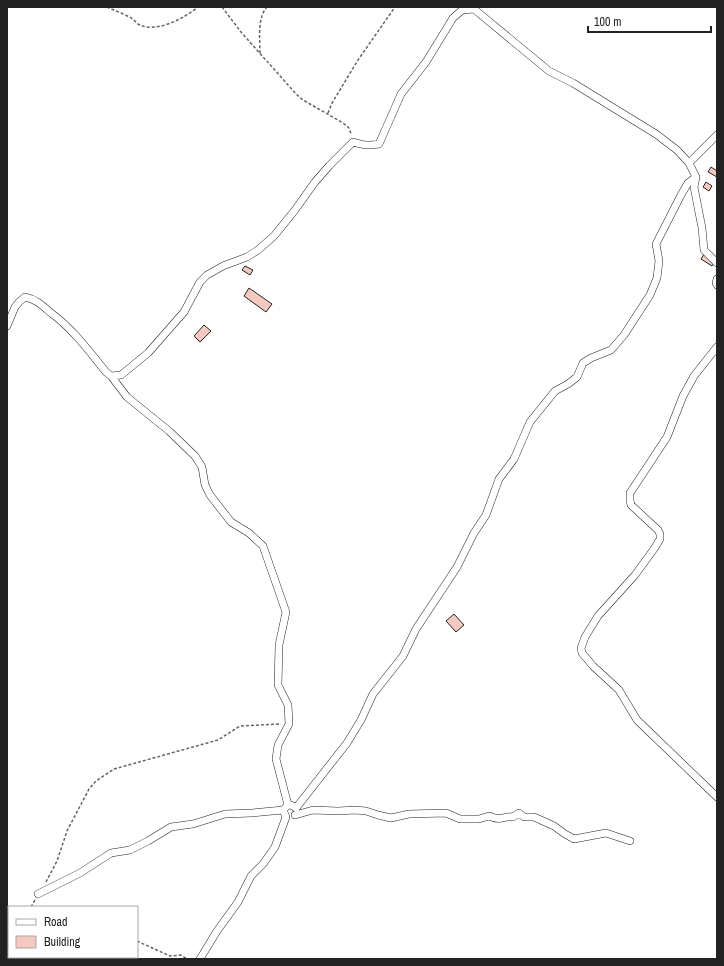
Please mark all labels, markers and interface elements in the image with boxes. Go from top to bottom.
scale bar [588,8,711,34]
text: 100 m [594,14,621,30]
legend [8,906,138,958]
text: Road [44,914,68,930]
text: Building [44,934,81,950]

